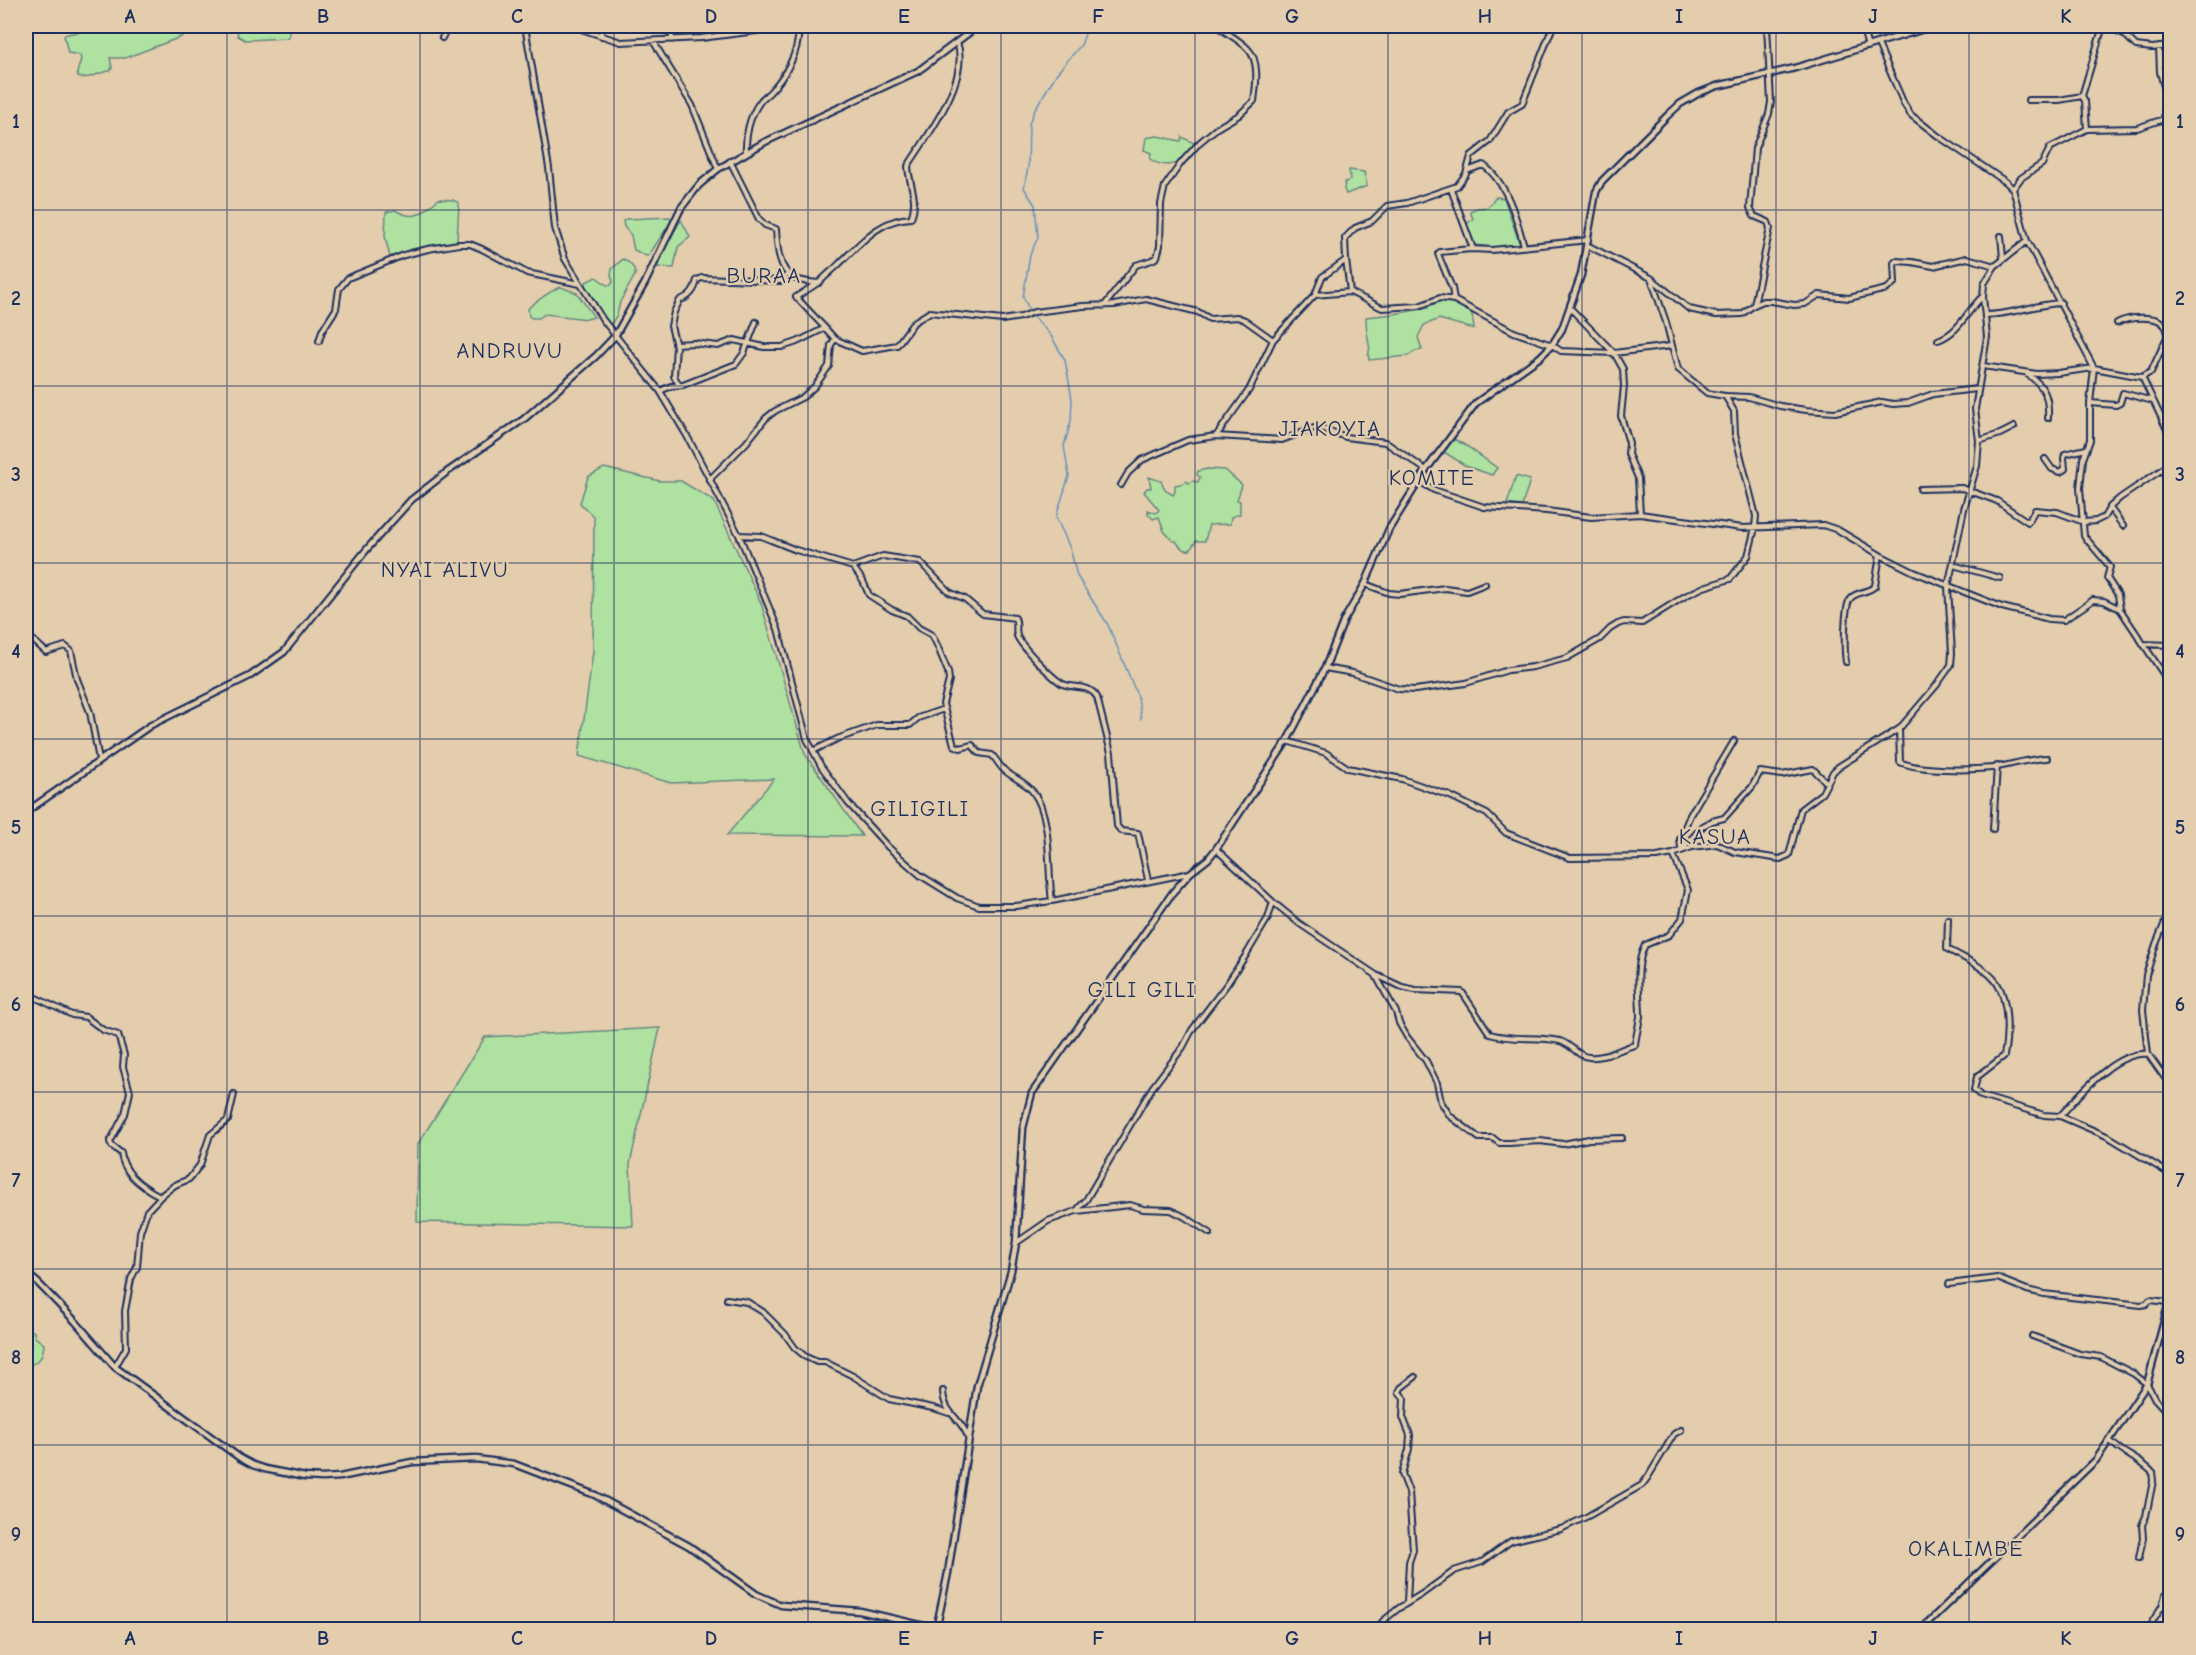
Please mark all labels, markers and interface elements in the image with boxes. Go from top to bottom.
text: A [124,5,136,28]
text: B [317,5,329,28]
text: C [511,5,523,28]
text: D [705,5,717,28]
text: E [898,5,910,28]
text: F [1092,5,1104,28]
text: G [1285,5,1299,28]
text: H [1478,5,1492,28]
text: I [1675,5,1683,28]
text: J [1868,5,1878,28]
text: K [2060,5,2072,28]
text: 1 [12,110,20,133]
text: 1 [2176,110,2184,133]
district label: BURAA [726,263,802,289]
text: 2 [11,287,21,310]
text: 2 [2175,287,2185,310]
district label: ANDRUVU [457,338,563,364]
district label: JIAKOYIA [1279,416,1381,442]
text: 3 [11,463,21,486]
text: 3 [2175,463,2185,486]
district label: KOMITE [1389,465,1475,491]
district label: NYAI ALIVU [381,557,509,583]
text: 4 [11,640,21,663]
text: 4 [2175,640,2185,663]
district label: GILIGILI [870,796,970,822]
text: 5 [11,816,21,839]
text: 5 [2175,816,2185,839]
district label: KASUA [1679,824,1751,850]
district label: GILI GILI [1088,977,1196,1003]
text: 6 [11,993,21,1016]
text: 6 [2175,993,2185,1016]
text: 7 [12,1169,21,1192]
text: 7 [2176,1169,2185,1192]
text: 8 [11,1346,21,1369]
text: 8 [2175,1346,2185,1369]
text: 9 [11,1523,21,1546]
text: 9 [2175,1523,2185,1546]
district label: OKALIMBE [1908,1536,2024,1562]
text: A [124,1627,136,1650]
text: B [317,1627,329,1650]
text: C [511,1627,523,1650]
text: D [705,1627,717,1650]
text: E [898,1627,910,1650]
text: F [1092,1627,1104,1650]
text: G [1285,1627,1299,1650]
text: H [1478,1627,1492,1650]
text: I [1675,1627,1683,1650]
text: J [1868,1627,1878,1650]
text: K [2060,1627,2072,1650]

